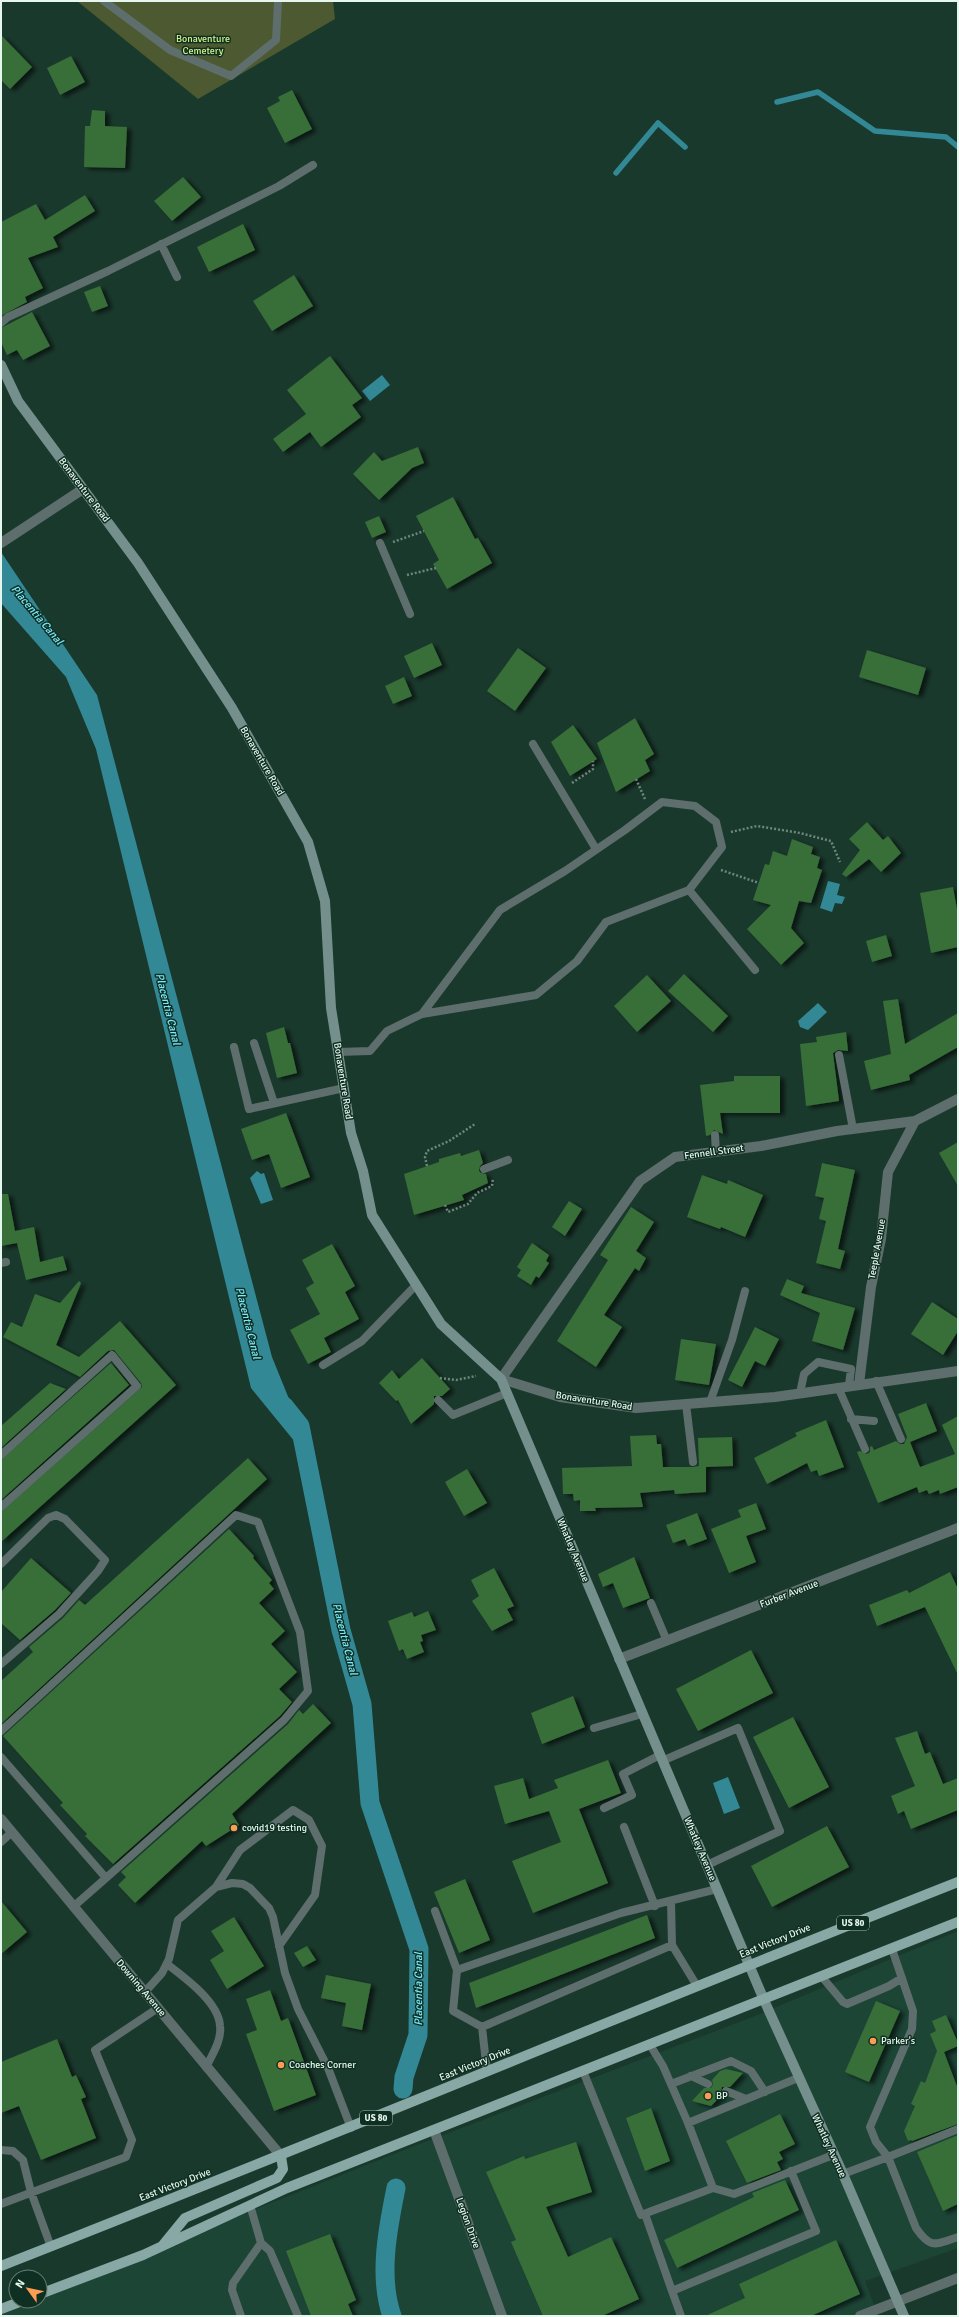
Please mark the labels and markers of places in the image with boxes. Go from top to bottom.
place label: covid19 testing [242,1822,307,1834]
marker: covid19 testing [229,1823,239,1833]
place label: Parker's [881,2035,916,2047]
marker: Parker's [868,2036,878,2046]
place label: Coaches Corner [289,2059,356,2071]
marker: Coaches Corner [276,2060,286,2070]
place label: BP [716,2090,728,2102]
marker: BP [703,2091,713,2101]

